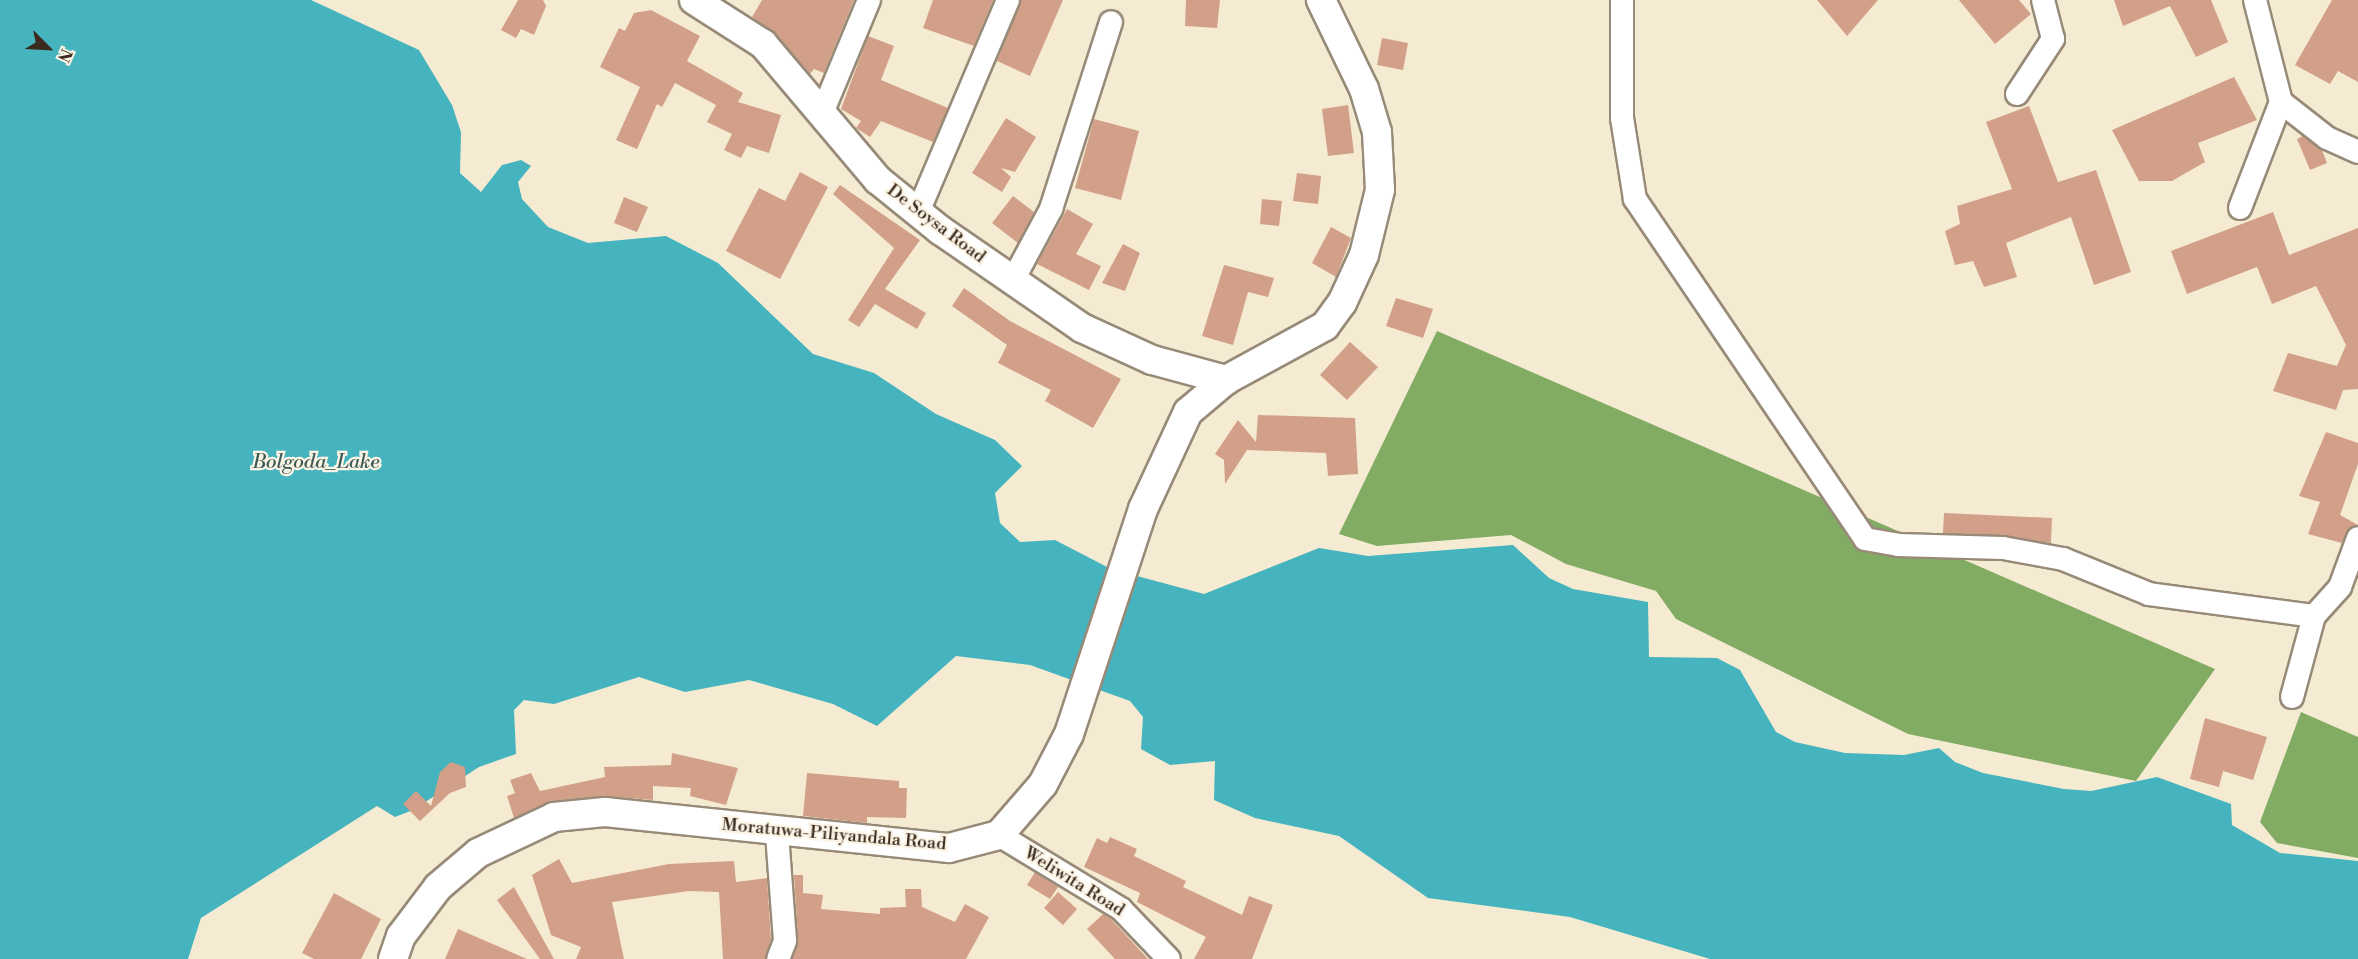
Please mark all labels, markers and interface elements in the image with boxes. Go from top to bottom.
north arrow [18,18,78,78]
text: N [53,45,76,65]
street label: De Soysa Road [882,180,990,268]
water label: Bolgoda_Lake [252,450,380,474]
street label: Moratuwa-Piliyandala Road [721,814,947,856]
street label: Weliwita Road [1020,842,1128,922]

